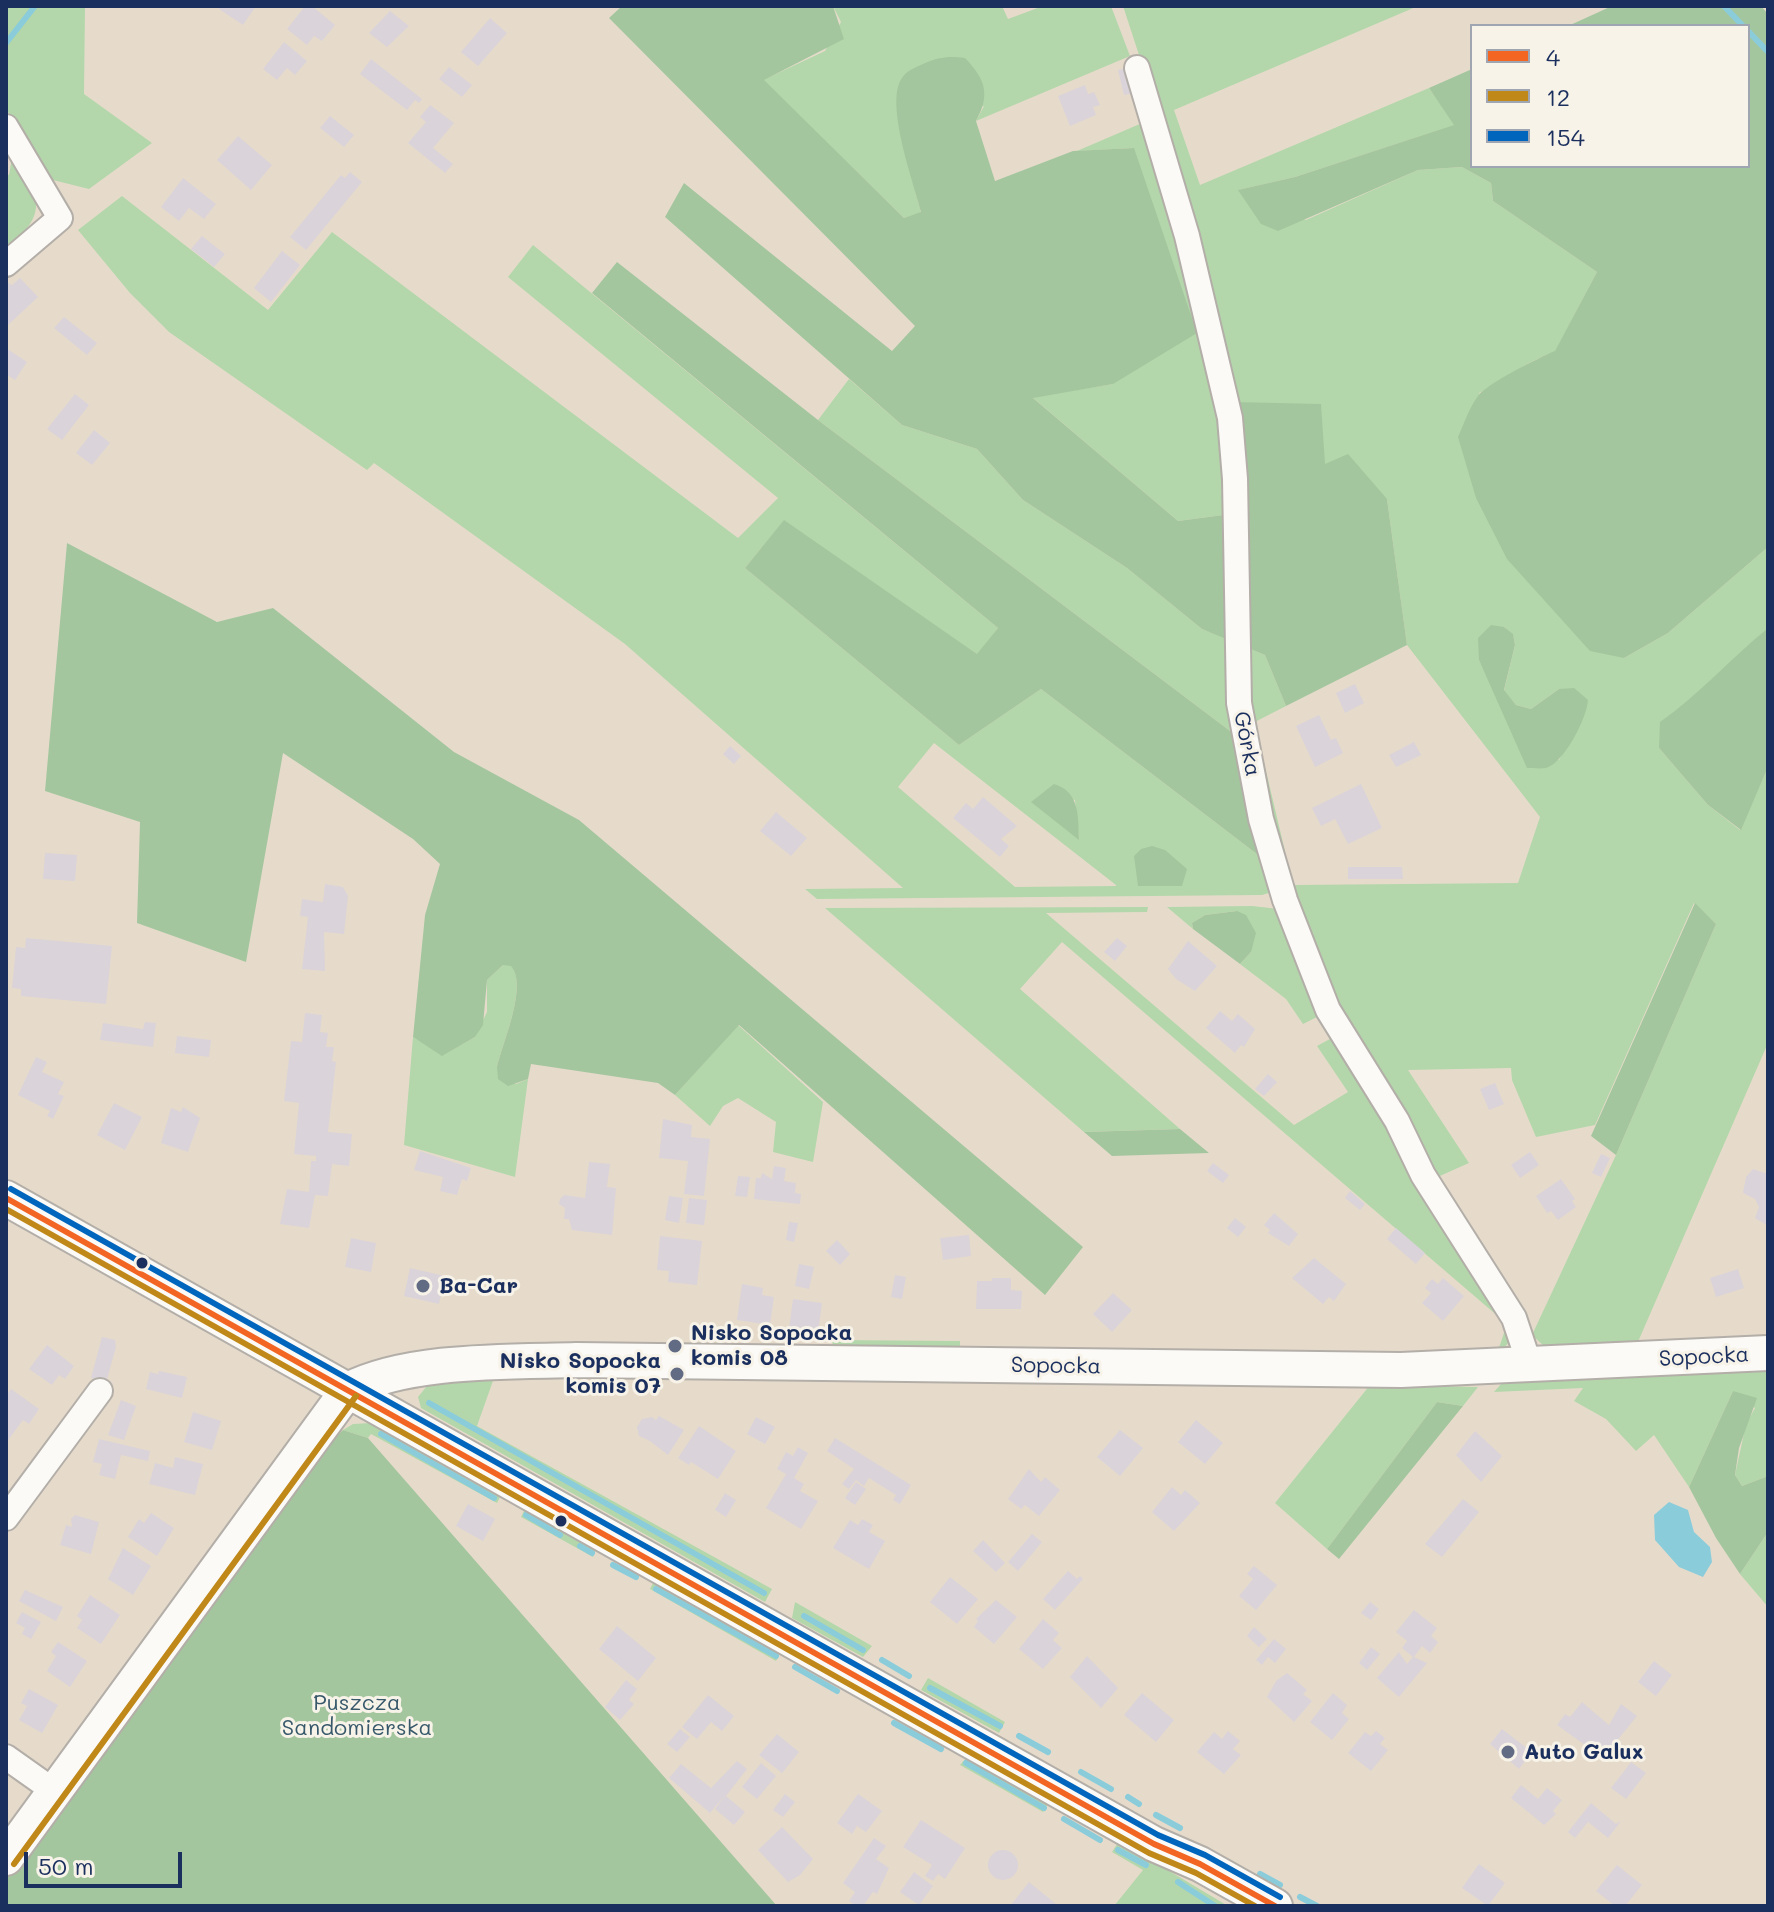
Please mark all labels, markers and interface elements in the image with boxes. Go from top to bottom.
legend [1470,24,1750,168]
text: 4 [1546,41,1560,72]
text: 12 [1546,81,1570,112]
text: 154 [1546,121,1585,152]
street label: Górka [1228,709,1266,779]
unlabelled marker [134,1255,150,1271]
place label: Ba-Car [439,1273,518,1299]
marker: Ba-Car [414,1277,432,1295]
place label: Nisko Sopocka komis 08 [691,1320,852,1372]
marker: Nisko Sopocka komis 08 [666,1337,684,1355]
street label: Sopocka [1658,1341,1750,1373]
place label: Nisko Sopocka komis 07 [500,1348,661,1400]
street label: Sopocka [1011,1352,1101,1380]
marker: Nisko Sopocka komis 07 [668,1365,686,1383]
unlabelled marker [553,1513,569,1529]
park label: Puszcza Sandomierska [282,1690,432,1742]
place label: Auto Galux [1524,1739,1644,1765]
marker: Auto Galux [1499,1743,1517,1761]
scale bar [28,1836,186,1886]
text: 50 m [38,1850,94,1881]

